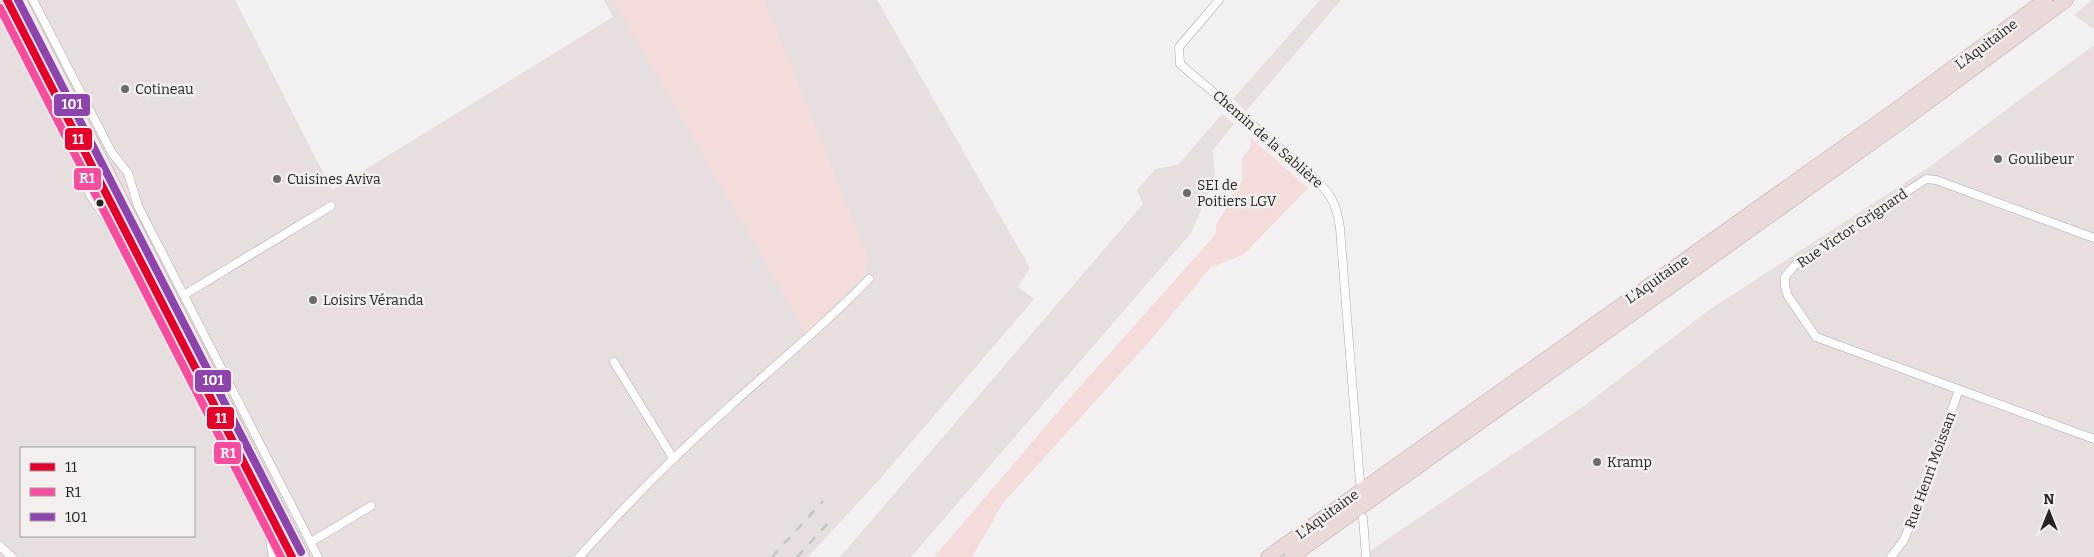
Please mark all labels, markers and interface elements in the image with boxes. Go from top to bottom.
street label: L'Aquitaine [1952,15,2021,73]
place label: Cotineau [135,81,194,98]
marker: Cotineau [119,83,131,95]
street label: Chemin de la Sablière [1209,87,1326,192]
line badge: 101 [53,93,91,117]
text: 101 [62,96,82,113]
line badge: 11 [64,127,93,151]
text: 11 [72,131,84,148]
place label: Goulibeur [2008,151,2074,168]
marker: Goulibeur [1992,153,2004,165]
line badge: R1 [73,167,102,191]
text: R1 [79,170,95,187]
place label: Cuisines Aviva [287,171,381,188]
marker: Cuisines Aviva [271,173,283,185]
place label: SEI de Poitiers LGV [1197,177,1277,210]
street label: Rue Victor Grignard [1794,185,1911,272]
marker: SEI de Poitiers LGV [1181,187,1193,199]
unlabelled marker [95,198,105,208]
street label: L'Aquitaine [1622,251,1692,307]
place label: Loisirs Véranda [323,292,424,309]
marker: Loisirs Véranda [307,294,319,306]
line badge: 101 [194,369,232,393]
text: 101 [203,372,223,389]
line badge: 11 [206,406,235,430]
street label: Rue Henri Moissan [1901,409,1960,531]
text: 11 [215,410,227,427]
line badge: R1 [213,441,242,465]
text: R1 [220,445,236,462]
legend [20,447,195,537]
place label: Kramp [1607,454,1652,471]
marker: Kramp [1591,456,1603,468]
text: 11 [65,458,77,476]
text: R1 [65,483,81,501]
street label: L'Aquitaine [1293,486,1362,543]
north arrow [2024,487,2074,537]
text: N [2044,491,2055,508]
text: 101 [65,508,87,526]

